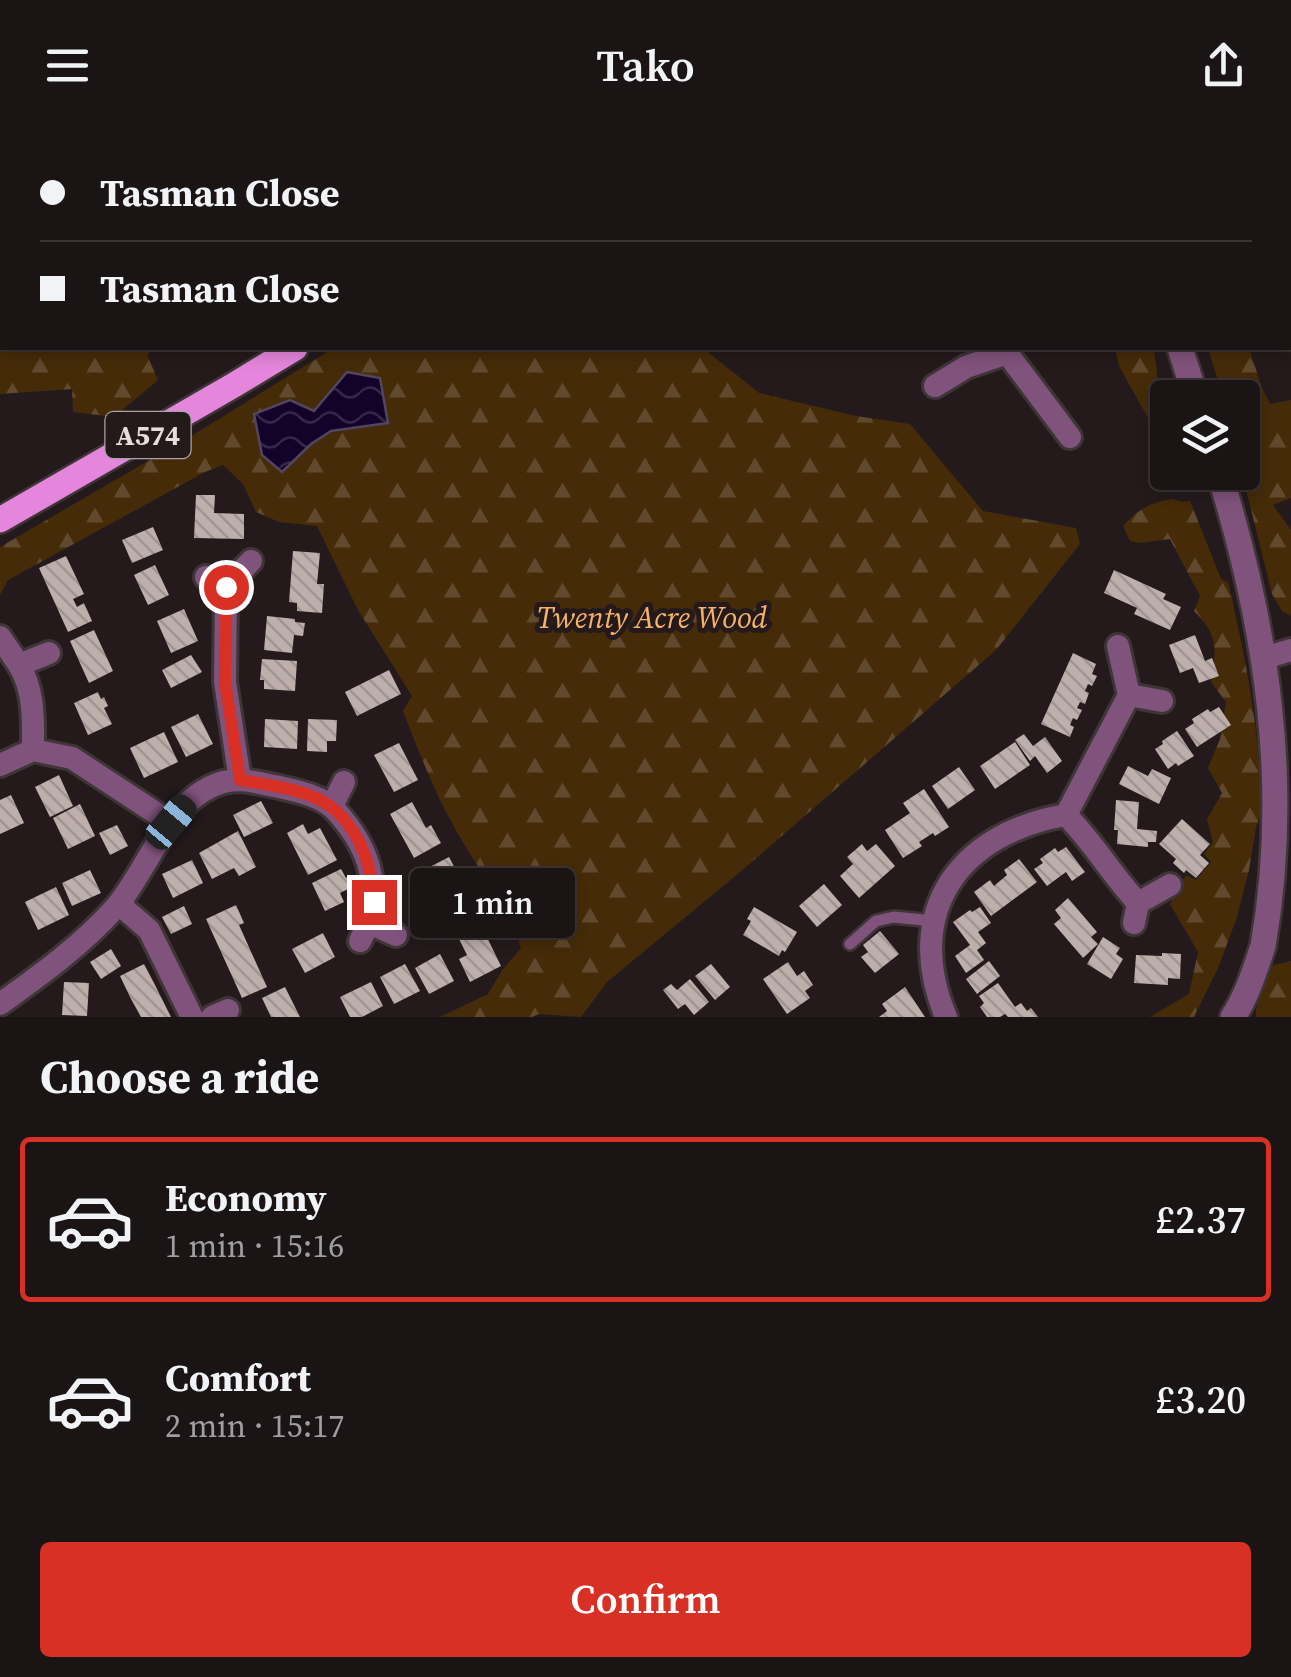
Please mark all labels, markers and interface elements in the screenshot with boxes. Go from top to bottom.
text: Tako [596,34,695,96]
icon: menu [40,38,95,93]
icon: share [1196,38,1251,93]
text: Tasman Close [100,167,340,219]
text: Tasman Close [100,263,340,315]
map controls [1150,380,1260,490]
button: layers [1150,380,1260,490]
road number: A574 [106,412,190,458]
route start [204,565,249,610]
park label: Twenty Acre Wood [537,597,768,638]
car [140,789,202,855]
callout: 1 min [409,867,574,937]
route end [352,880,397,925]
text: 1 min [451,881,534,925]
text: Choose a ride [40,1046,319,1108]
text: Economy [165,1172,327,1224]
icon: car [45,1175,135,1265]
text: £2.37 [1156,1194,1246,1246]
text: 1 min · 15:16 [165,1224,344,1268]
text: Comfort [165,1352,311,1404]
icon: car [45,1355,135,1445]
text: £3.20 [1156,1374,1246,1426]
text: 2 min · 15:17 [165,1404,344,1448]
button: Confirm [40,1542,1251,1657]

